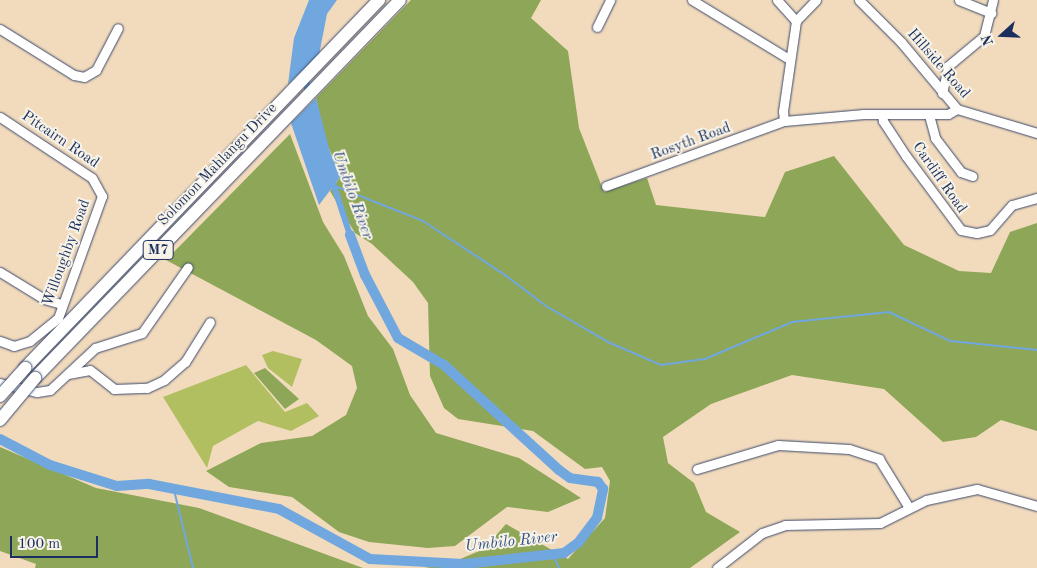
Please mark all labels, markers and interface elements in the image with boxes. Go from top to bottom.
north arrow [977,10,1027,60]
street label: Hillside Road [903,25,973,103]
text: N [979,33,996,48]
street label: Solomon Mahlangu Drive [155,100,281,230]
street label: Pitcairn Road [18,108,102,172]
street label: Rosyth Road [649,119,733,165]
street label: Cardiff Road [908,139,970,217]
water label: Umbilo River [327,148,377,242]
street label: Willoughby Road [39,197,95,309]
road number: M7 [142,238,174,262]
scale bar [12,526,100,558]
water label: Umbilo River [464,528,558,556]
text: 100 m [18,537,60,552]

